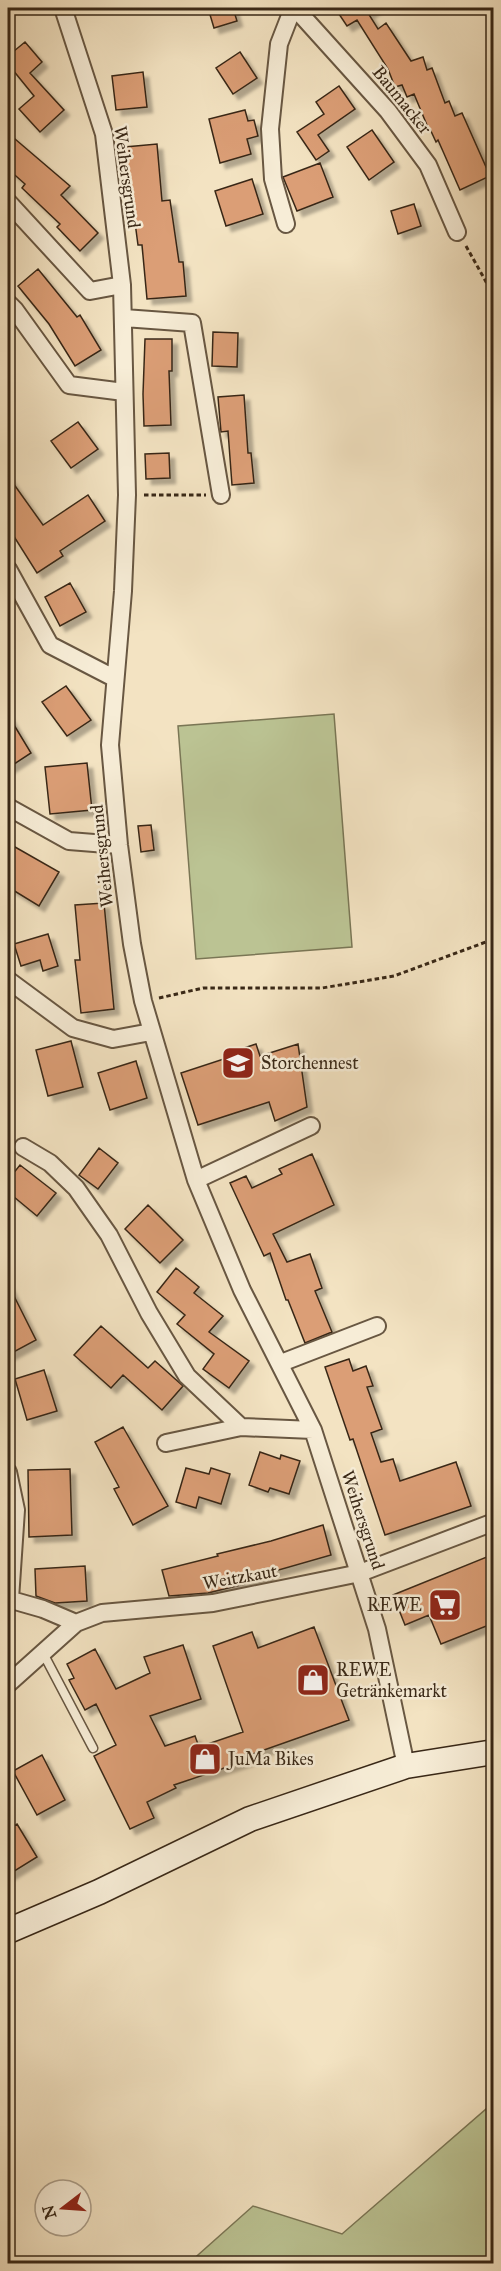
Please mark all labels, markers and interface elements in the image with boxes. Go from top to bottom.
street label: Baumacker [368,61,436,139]
street label: Weihersgrund [108,124,145,230]
street label: Weihersgrund [86,803,119,908]
school or university icon: Storchennest [220,1045,256,1081]
place label: Storchennest [261,1052,359,1074]
street label: Weihersgrund [336,1468,389,1573]
street label: Weitzkaut [201,1560,280,1594]
supermarket icon: REWE [427,1587,463,1623]
place label: REWE [367,1594,422,1616]
place label: REWE Getränkemarkt [336,1659,447,1702]
shop icon: REWE Getränkemarkt [295,1662,331,1698]
shop icon: JuMa Bikes [187,1741,223,1777]
place label: JuMa Bikes [226,1748,314,1771]
north arrow [33,2178,93,2238]
text: N [38,2203,60,2222]

